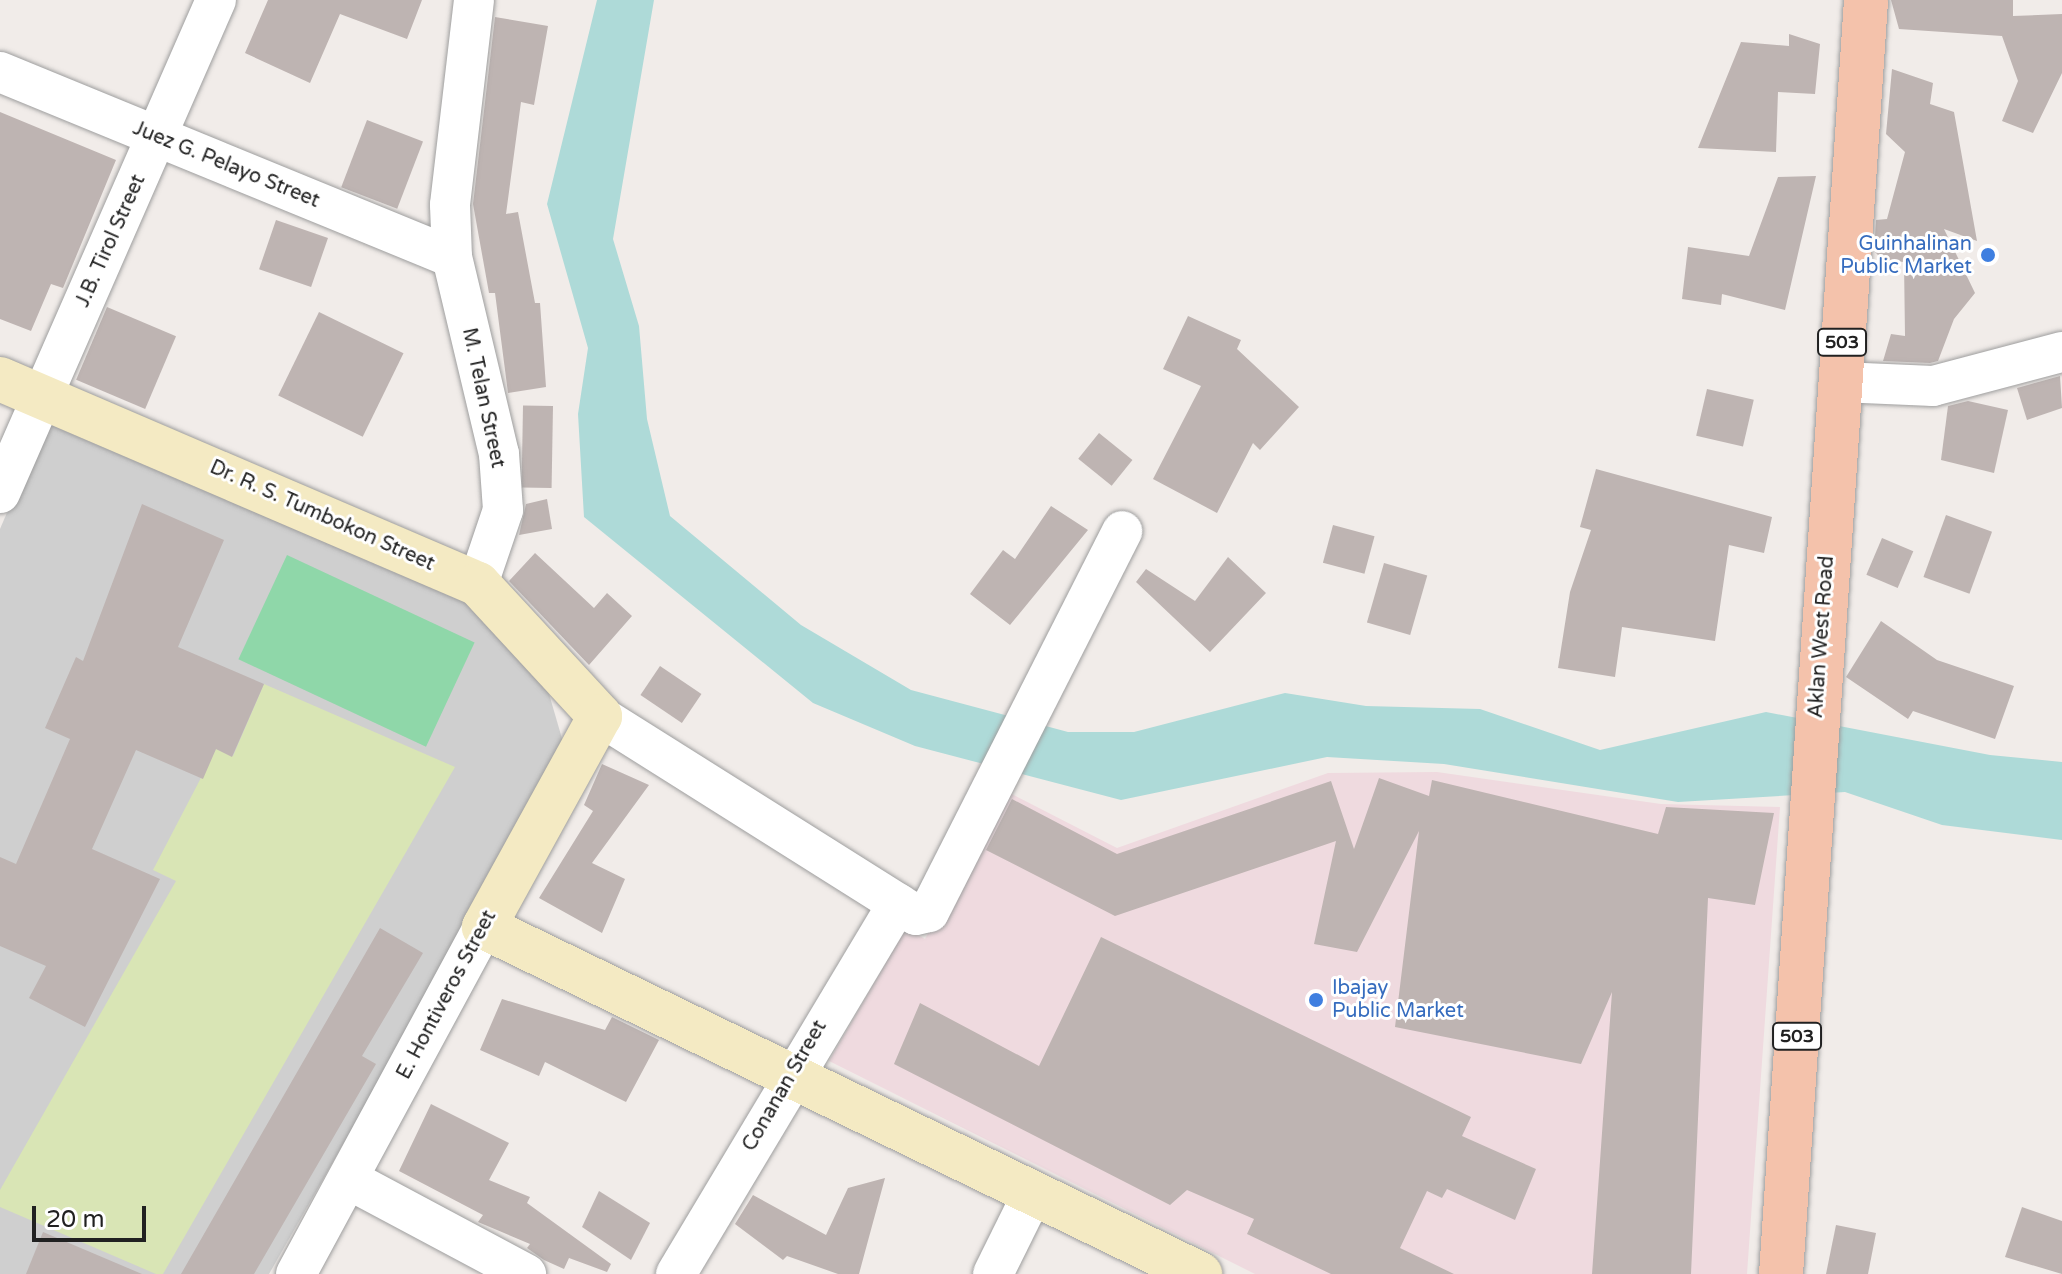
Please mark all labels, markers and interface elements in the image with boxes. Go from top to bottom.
street label: Juez G. Pelayo Street [129,117,323,213]
street label: J.B. Tirol Street [71,171,151,311]
place label: Guinhalinan Public Market [1840,232,1972,279]
marker: Guinhalinan Public Market [1979,246,1997,264]
street label: M. Telan Street [456,326,510,470]
road number: 503 [1816,328,1868,356]
street label: Dr. R. S. Tumbokon Street [206,456,438,576]
street label: Aklan West Road [1804,555,1840,719]
street label: E. Hontiveros Street [392,906,502,1084]
place label: Ibajay Public Market [1332,976,1464,1023]
marker: Ibajay Public Market [1307,991,1325,1009]
street label: Conanan Street [738,1016,832,1156]
road number: 503 [1771,1022,1823,1050]
scale bar [36,1190,150,1240]
text: 20 m [46,1205,104,1234]

